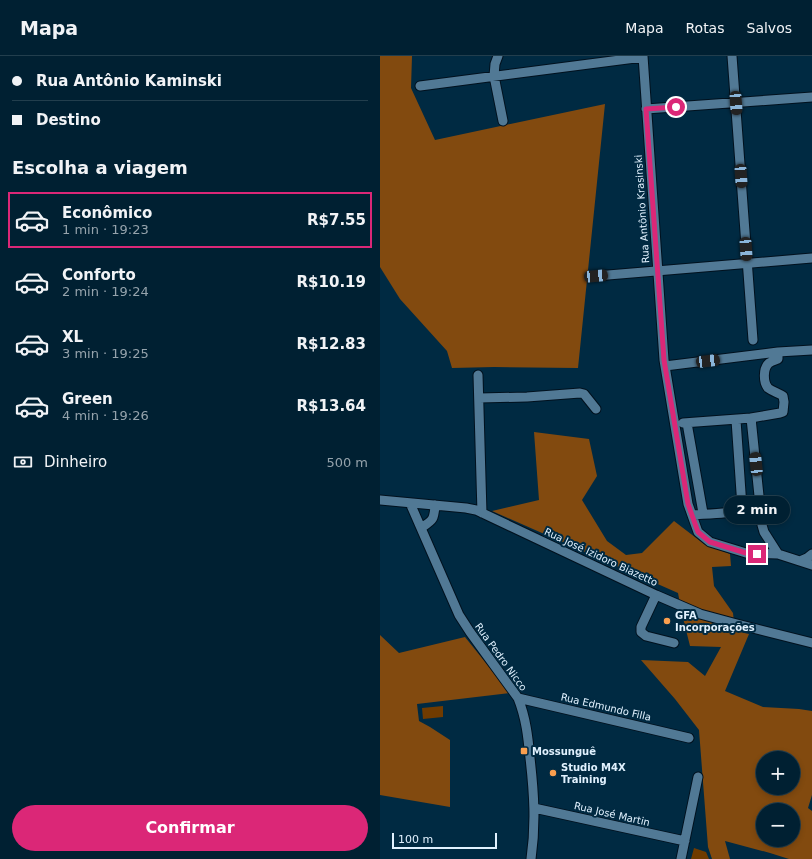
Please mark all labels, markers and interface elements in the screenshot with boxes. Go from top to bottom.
text: Mapa [20,17,78,39]
text: Mapa [625,20,663,36]
text: Rotas [685,20,725,36]
text: Salvos [747,20,792,36]
text: Rua Antônio Kaminski [36,72,222,90]
car [729,91,743,115]
route start [667,98,685,116]
text: Destino [36,111,101,129]
street label: Rua Antônio Krasinski [633,154,651,264]
text: Escolha a viagem [12,157,188,178]
car [734,164,748,188]
icon: car [14,202,50,238]
text: Econômico [62,204,152,222]
text: R$7.55 [307,211,366,229]
text: 1 min · 19:23 [62,222,149,237]
car [739,237,753,261]
icon: car [14,264,50,300]
text: Conforto [62,266,136,284]
car [584,269,608,283]
text: R$10.19 [297,273,366,291]
text: 2 min · 19:24 [62,284,149,299]
icon: car [14,326,50,362]
text: XL [62,328,83,346]
text: R$12.83 [297,335,366,353]
text: 3 min · 19:25 [62,346,149,361]
car [695,354,721,368]
icon: car [14,388,50,424]
text: Green [62,390,113,408]
text: R$13.64 [297,397,366,415]
text: 4 min · 19:26 [62,408,149,423]
icon: cash [12,451,34,473]
car [749,451,763,477]
text: Dinheiro [44,453,107,471]
text: 500 m [326,455,368,470]
callout: 2 min [724,496,790,524]
text: 2 min [737,502,777,517]
street label: Rua José Izidoro Biazetto [543,526,659,588]
route end [748,545,766,563]
place label: GFA Incorporações [675,610,755,633]
marker: GFA Incorporações [662,616,672,626]
street label: Rua Pedro Nicco [473,621,529,693]
street label: Rua Edmundo Filla [560,691,652,723]
marker: Mossunguê [519,746,529,756]
place label: Mossunguê [532,746,596,757]
map controls [756,751,800,847]
button: + [756,751,800,795]
place label: Studio M4X Training [561,762,626,785]
marker: Studio M4X Training [548,768,558,778]
street label: Rua José Martin [573,800,651,828]
button: − [756,803,800,847]
button: Confirmar [12,805,368,851]
scale bar [392,831,497,850]
text: 100 m [398,833,433,846]

